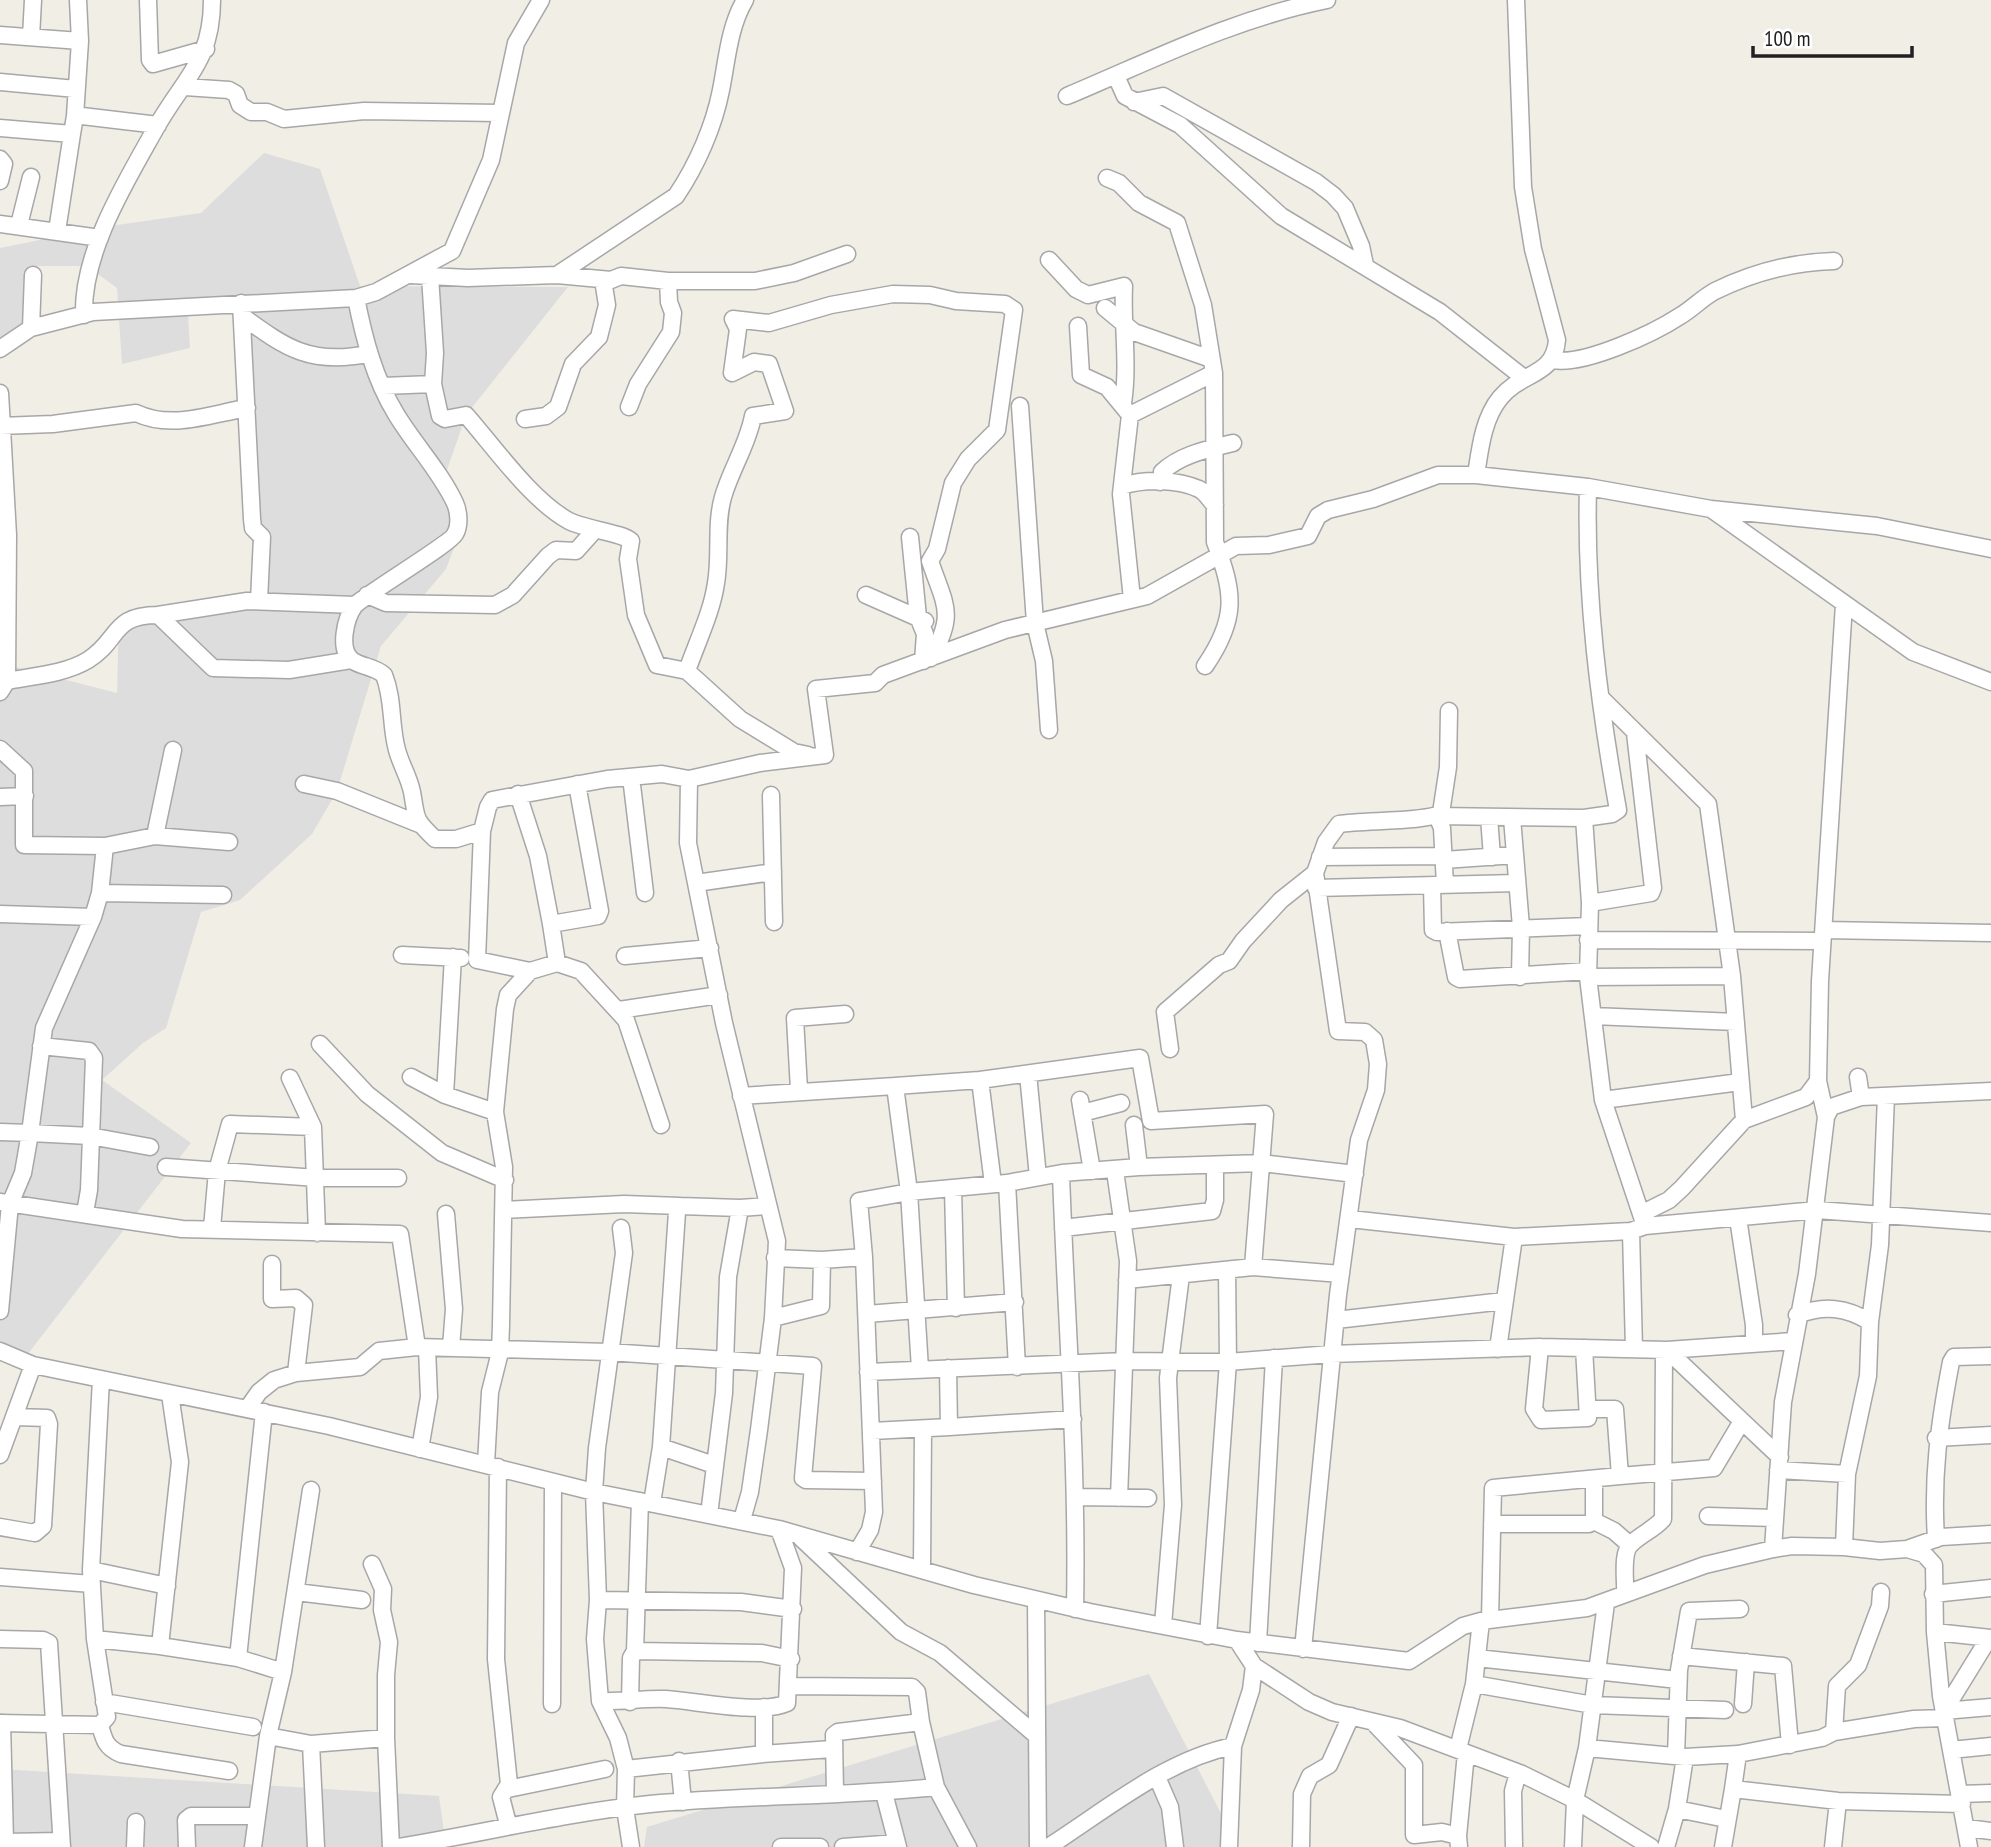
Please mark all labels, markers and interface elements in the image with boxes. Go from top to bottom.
scale bar [1753,14,1912,58]
text: 100 m [1764,25,1810,52]

